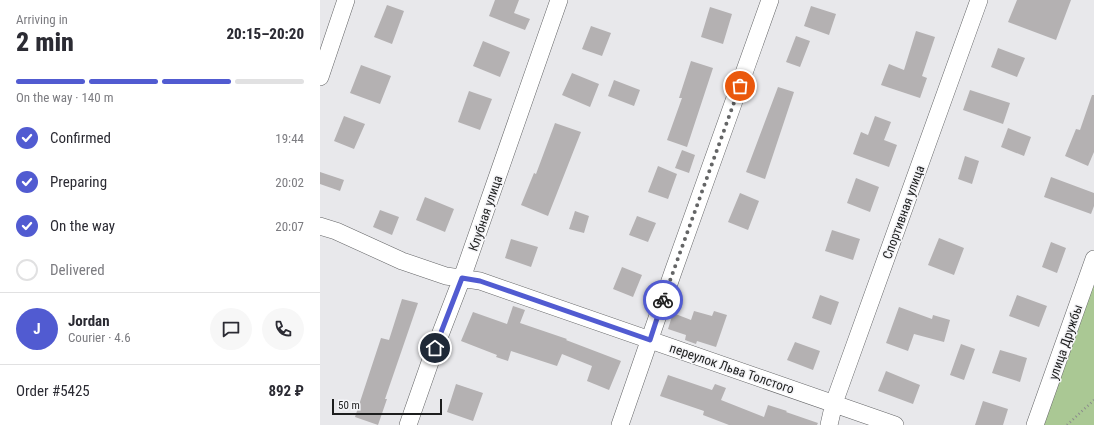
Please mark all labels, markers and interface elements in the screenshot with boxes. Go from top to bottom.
text: Arriving in [16,12,68,27]
text: 20:15–20:20 [226,25,304,43]
text: 2 min [16,27,74,57]
pin [723,69,757,103]
icon: bag [729,75,751,97]
text: On the way · 140 m [16,90,113,105]
icon: check [16,127,38,149]
text: Confirmed [50,129,111,147]
text: 19:44 [275,131,304,146]
street label: Спортивная улица [880,163,927,261]
icon: check [16,171,38,193]
text: Preparing [50,173,107,191]
street label: Клубная улица [466,173,505,253]
text: 20:02 [275,175,304,190]
icon: check [16,215,38,237]
text: On the way [50,217,115,235]
text: 20:07 [275,219,304,234]
text: Delivered [50,261,105,279]
courier [643,280,683,320]
icon: bike [652,289,674,311]
street label: улица Дружбы [1046,303,1085,382]
button: chat [210,308,252,350]
button: phone [262,308,304,350]
text: Jordan [68,312,110,330]
text: J [33,320,41,338]
text: Courier · 4.6 [68,330,131,345]
pin [418,331,452,365]
icon: home [424,337,446,359]
street label: переулок Льва Толстого [668,340,796,397]
text: Order #5425 [16,382,90,400]
text: 892 ₽ [268,382,304,400]
scale bar [332,397,442,416]
text: 50 m [338,399,360,412]

